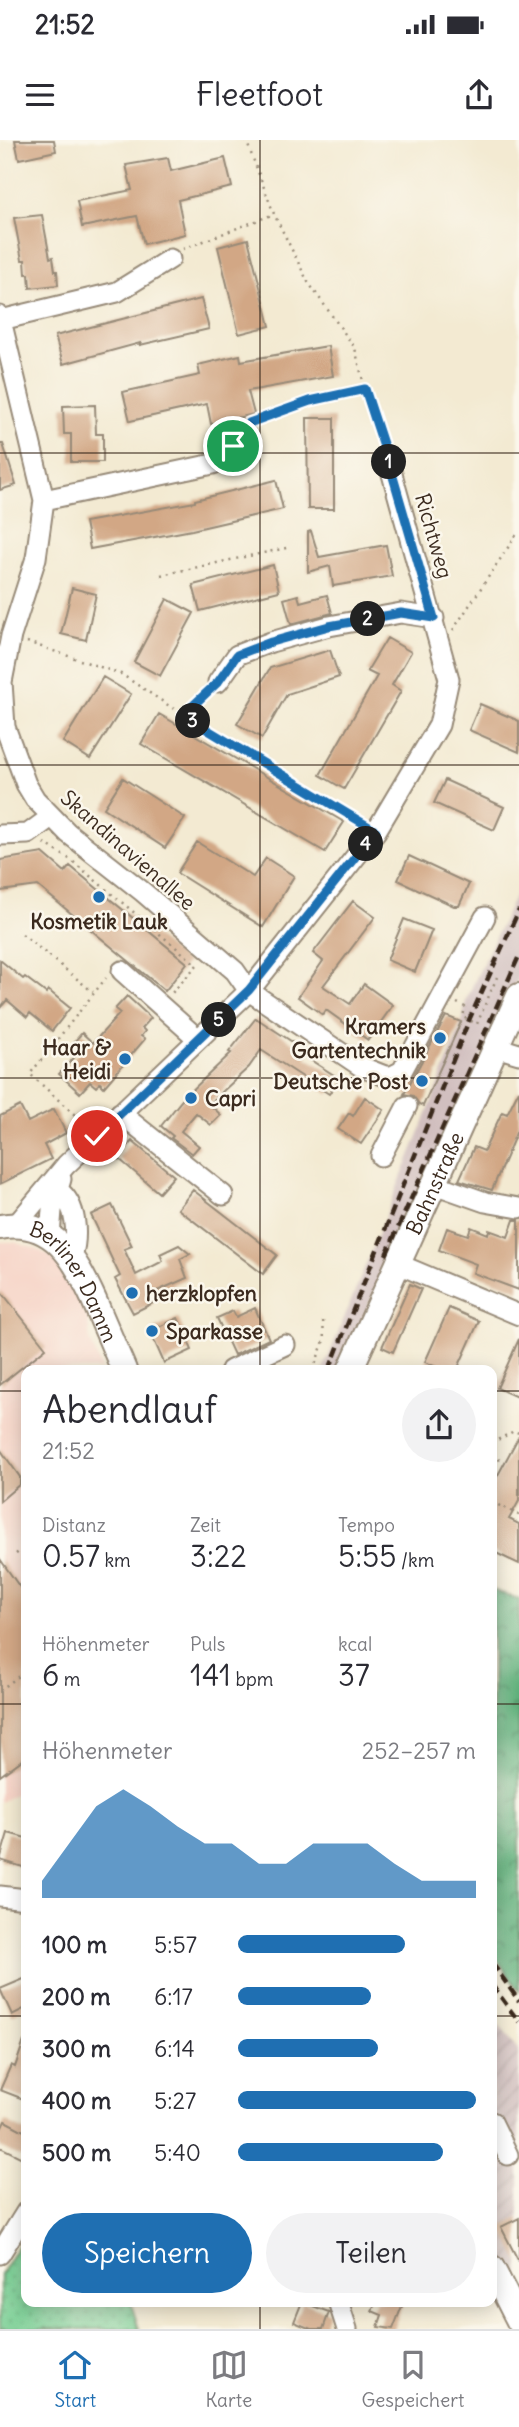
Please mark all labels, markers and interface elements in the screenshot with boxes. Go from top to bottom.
text: 21:52 [35,8,95,41]
text: Fleetfoot [196,74,323,115]
icon: menu [21,76,59,114]
icon: share [460,76,498,114]
pin [203,416,263,476]
icon: arrive [214,427,252,465]
pin: 1 [372,444,406,480]
text: 1 [385,449,392,473]
street label: Richtweg [409,490,459,582]
pin: 2 [350,602,386,636]
text: 2 [362,606,373,630]
pin: 3 [176,704,210,738]
text: 3 [187,708,198,732]
street label: Skandinavienallee [55,784,201,916]
pin: 4 [348,826,384,862]
text: 4 [360,831,371,855]
marker: Kosmetik Lauk [91,889,107,905]
place label: Kosmetik Lauk [30,908,168,935]
pin: 5 [202,1002,236,1038]
text: 5 [213,1007,224,1031]
place label: Kramers Gartentechnik [292,1013,426,1064]
marker: Kramers Gartentechnik [432,1030,448,1046]
place label: Haar & Heidi [42,1034,111,1085]
marker: Haar & Heidi [117,1051,133,1067]
place label: Deutsche Post [273,1068,409,1095]
marker: Deutsche Post [414,1073,430,1089]
place label: Capri [205,1085,256,1112]
marker: Capri [183,1090,199,1106]
pin [67,1106,127,1166]
icon: check [78,1117,116,1155]
street label: Bahnstraße [400,1128,469,1239]
street label: Berliner Damm [26,1214,124,1346]
place label: herzklopfen [146,1280,257,1307]
marker: herzklopfen [124,1285,140,1301]
place label: Sparkasse [166,1318,263,1345]
marker: Sparkasse [144,1323,160,1339]
text: Abendlauf [42,1386,217,1433]
button: share [402,1388,476,1462]
text: 21:52 [42,1436,95,1465]
text: Distanz [42,1513,106,1537]
text: Zeit [190,1513,221,1537]
text: Tempo [338,1513,395,1537]
text: 0.57 [42,1537,100,1575]
text: 3:22 [190,1537,247,1575]
text: 5:55 [338,1537,397,1575]
text: km [100,1548,131,1572]
text: /km [397,1548,434,1572]
text: Höhenmeter [42,1632,150,1656]
text: Puls [190,1632,225,1656]
text: kcal [338,1632,372,1656]
text: 6 [42,1656,59,1694]
text: 141 [190,1656,231,1694]
text: 37 [338,1656,370,1694]
text: m [59,1667,81,1691]
text: bpm [231,1667,273,1691]
text: Höhenmeter [42,1736,172,1765]
text: 252–257 m [362,1736,476,1765]
text: 100 m [42,1930,107,1959]
text: 5:57 [154,1930,197,1959]
text: 200 m [42,1982,111,2011]
text: 6:17 [154,1982,193,2011]
text: 300 m [42,2034,111,2063]
text: 6:14 [154,2034,195,2063]
text: 400 m [42,2086,111,2115]
text: 5:27 [154,2086,196,2115]
text: 500 m [42,2138,111,2167]
text: 5:40 [154,2138,201,2167]
button: Speichern [42,2213,252,2293]
button: Teilen [266,2213,476,2293]
tab: Start [55,2346,96,2412]
tab: Karte [206,2346,252,2412]
tab: Gespeichert [361,2346,464,2412]

